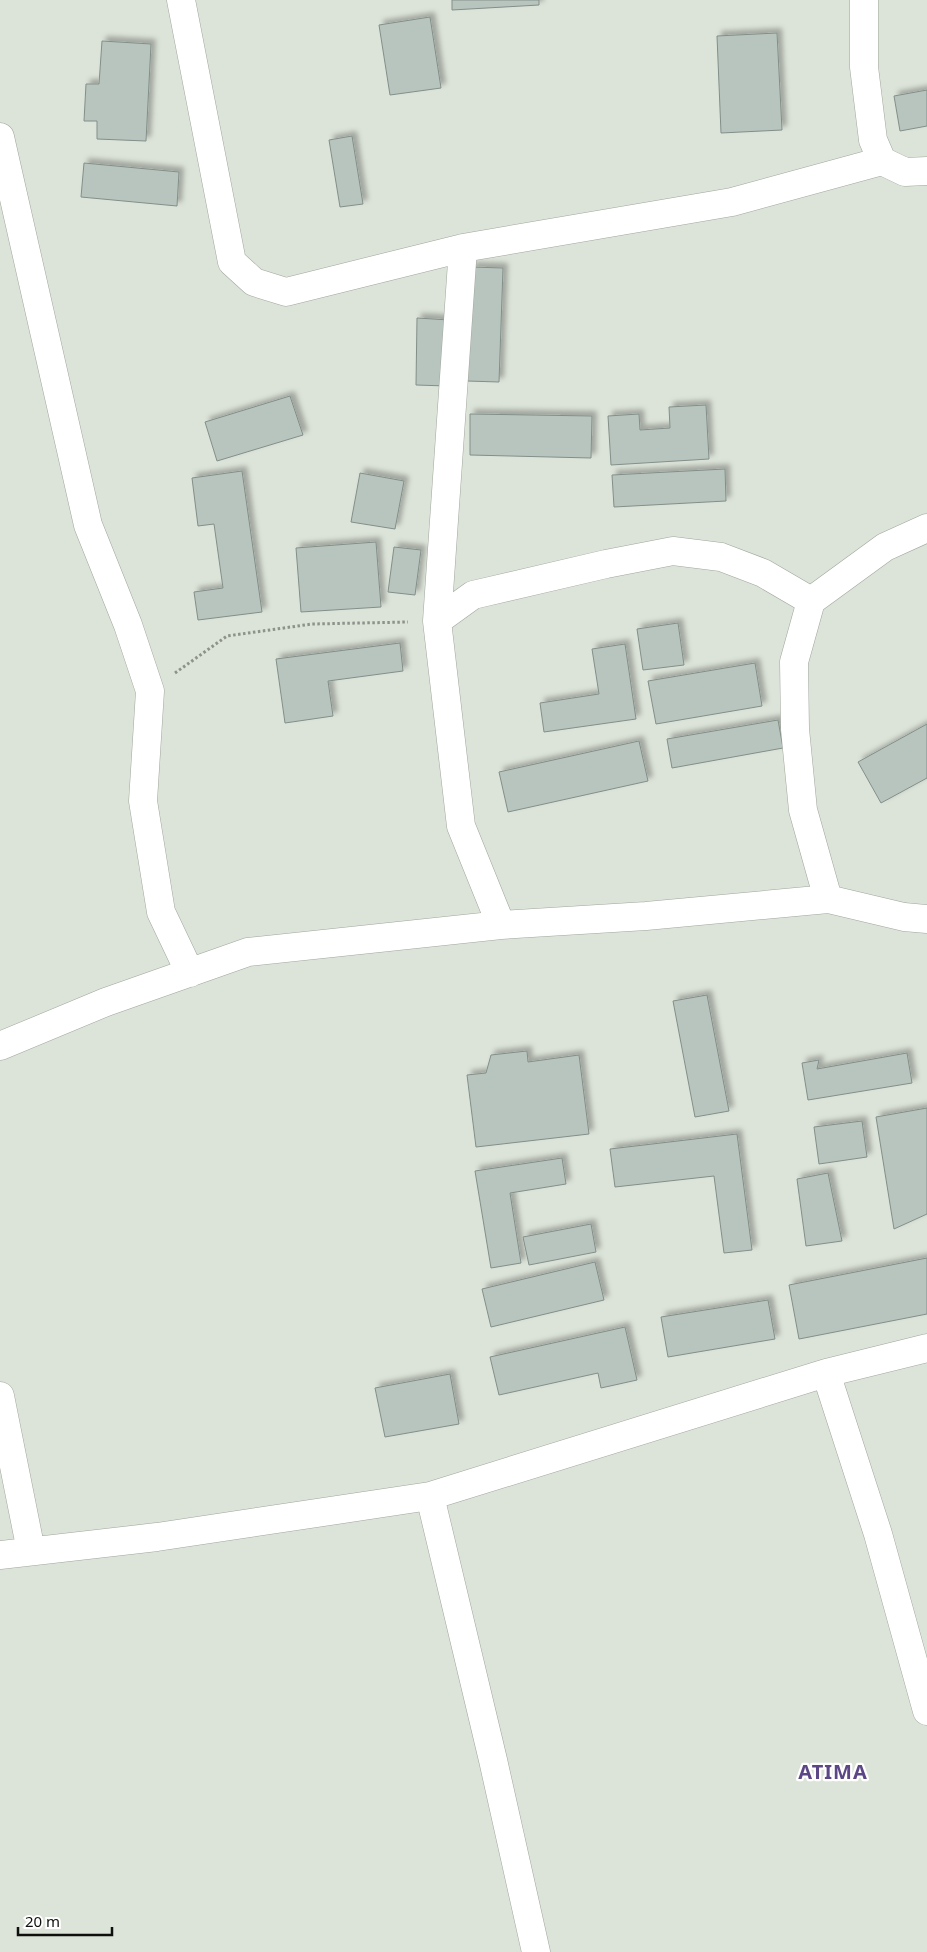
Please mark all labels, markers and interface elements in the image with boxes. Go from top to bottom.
district label: ATIMA [798,1758,868,1785]
scale bar [18,1904,111,1936]
text: 20 m [25,1911,60,1931]

